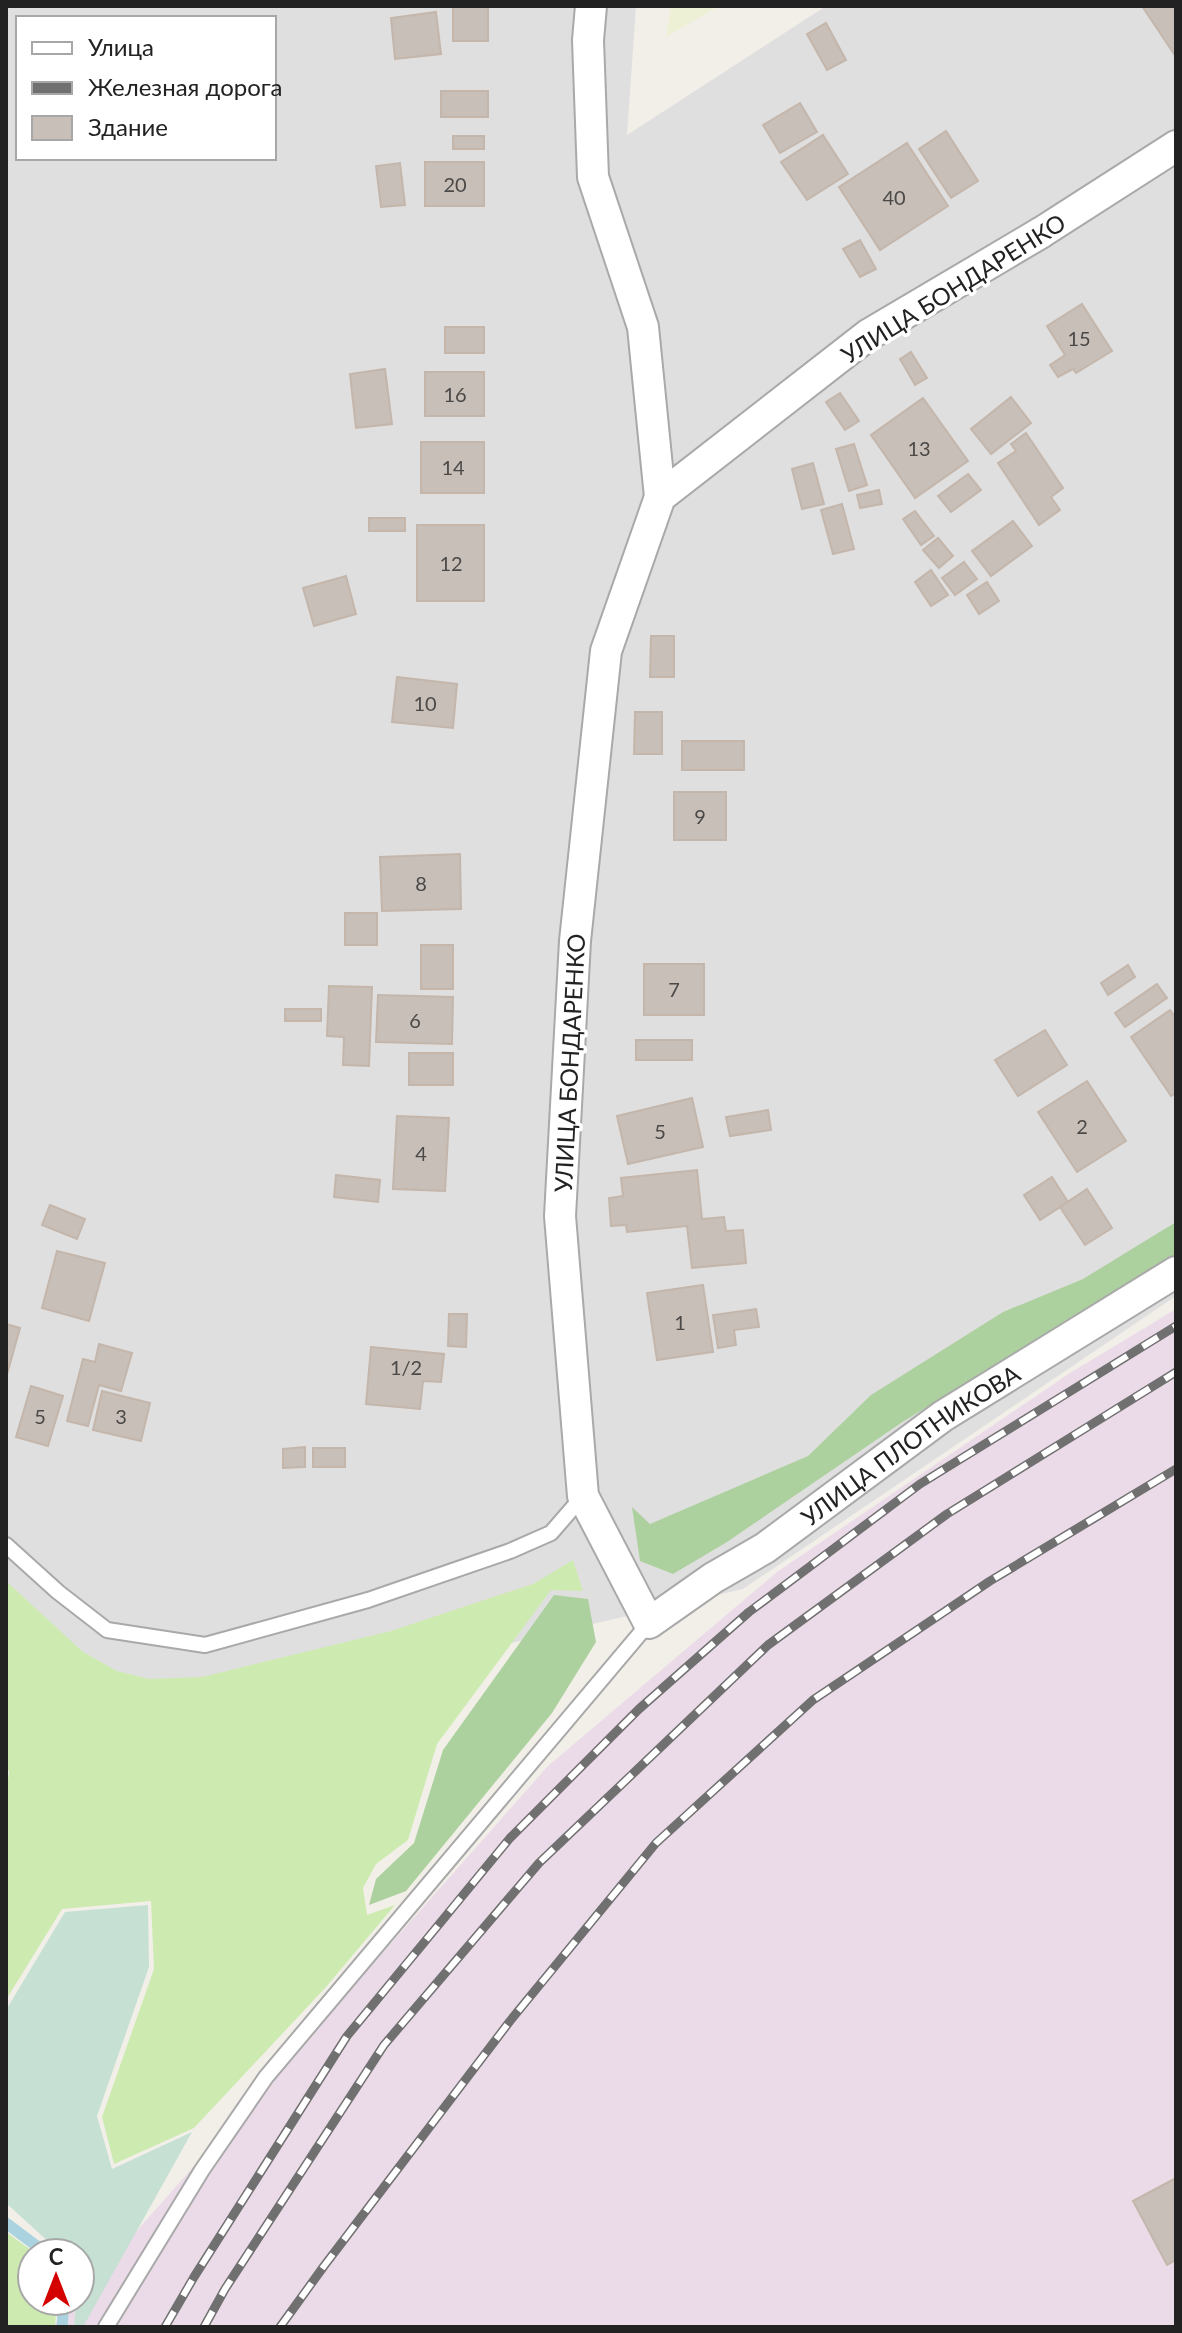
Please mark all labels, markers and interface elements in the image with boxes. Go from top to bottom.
legend [16,16,276,160]
text: Улица [88,32,154,61]
text: Железная дорога [88,72,283,101]
text: Здание [88,112,168,141]
house number: 20 [443,172,467,196]
house number: 40 [882,185,906,209]
street label: УЛИЦА БОНДАРЕНКО [835,207,1071,369]
house number: 15 [1067,326,1091,350]
house number: 16 [443,382,467,406]
house number: 13 [907,436,931,460]
house number: 14 [441,455,465,479]
house number: 12 [439,551,463,575]
house number: 10 [413,691,437,715]
house number: 9 [694,804,706,828]
house number: 8 [415,871,427,895]
street label: УЛИЦА БОНДАРЕНКО [548,933,590,1193]
house number: 7 [668,977,680,1001]
house number: 6 [409,1008,421,1032]
house number: 2 [1076,1114,1088,1138]
house number: 5 [654,1119,666,1143]
house number: 4 [415,1141,427,1165]
house number: 1 [674,1310,686,1334]
house number: 1/2 [390,1355,422,1379]
street label: УЛИЦА ПЛОТНИКОВА [795,1357,1025,1531]
house number: 5 [34,1404,46,1428]
house number: 3 [115,1404,127,1428]
north arrow [16,2237,96,2317]
text: С [49,2243,64,2270]

